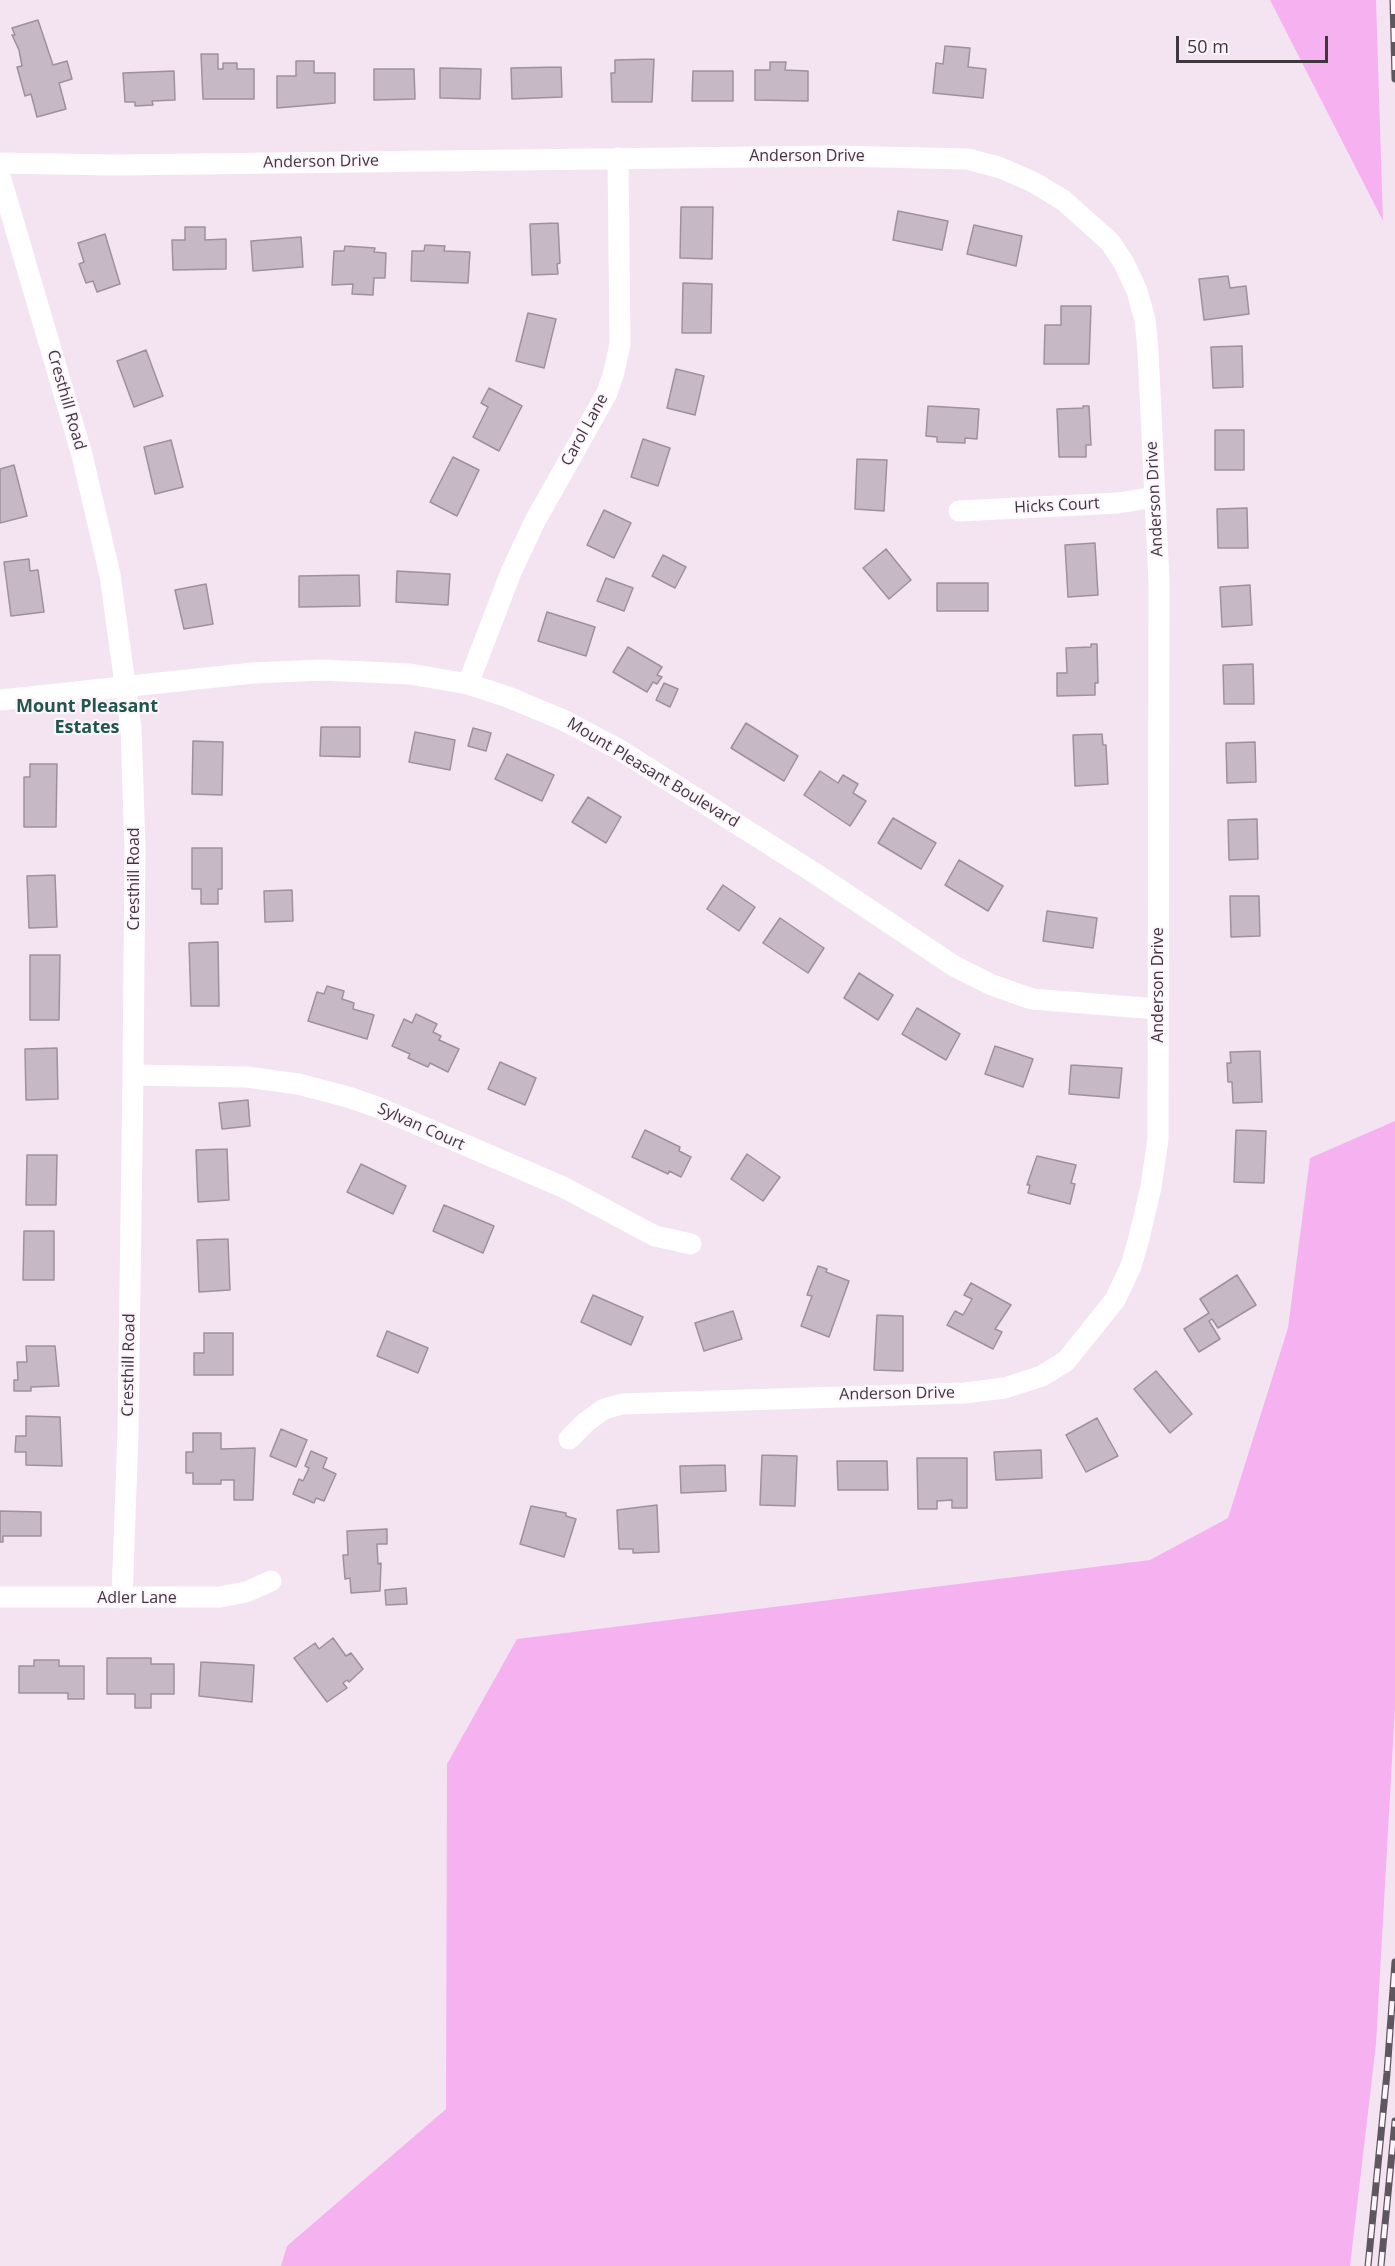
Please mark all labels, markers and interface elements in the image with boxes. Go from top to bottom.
scale bar [1179,24,1330,62]
text: 50 m [1187,34,1229,58]
street label: Anderson Drive [749,146,865,166]
street label: Anderson Drive [263,151,379,173]
street label: Cresthill Road [43,348,89,452]
street label: Carol Lane [557,391,613,469]
street label: Anderson Drive [1142,441,1168,557]
street label: Hicks Court [1014,494,1100,518]
district label: Mount Pleasant Estates [16,696,158,738]
street label: Mount Pleasant Boulevard [564,714,742,832]
street label: Cresthill Road [124,827,144,931]
street label: Anderson Drive [1148,927,1168,1043]
street label: Sylvan Court [374,1099,468,1155]
street label: Cresthill Road [119,1313,139,1417]
street label: Anderson Drive [839,1383,955,1405]
street label: Adler Lane [97,1588,177,1608]

